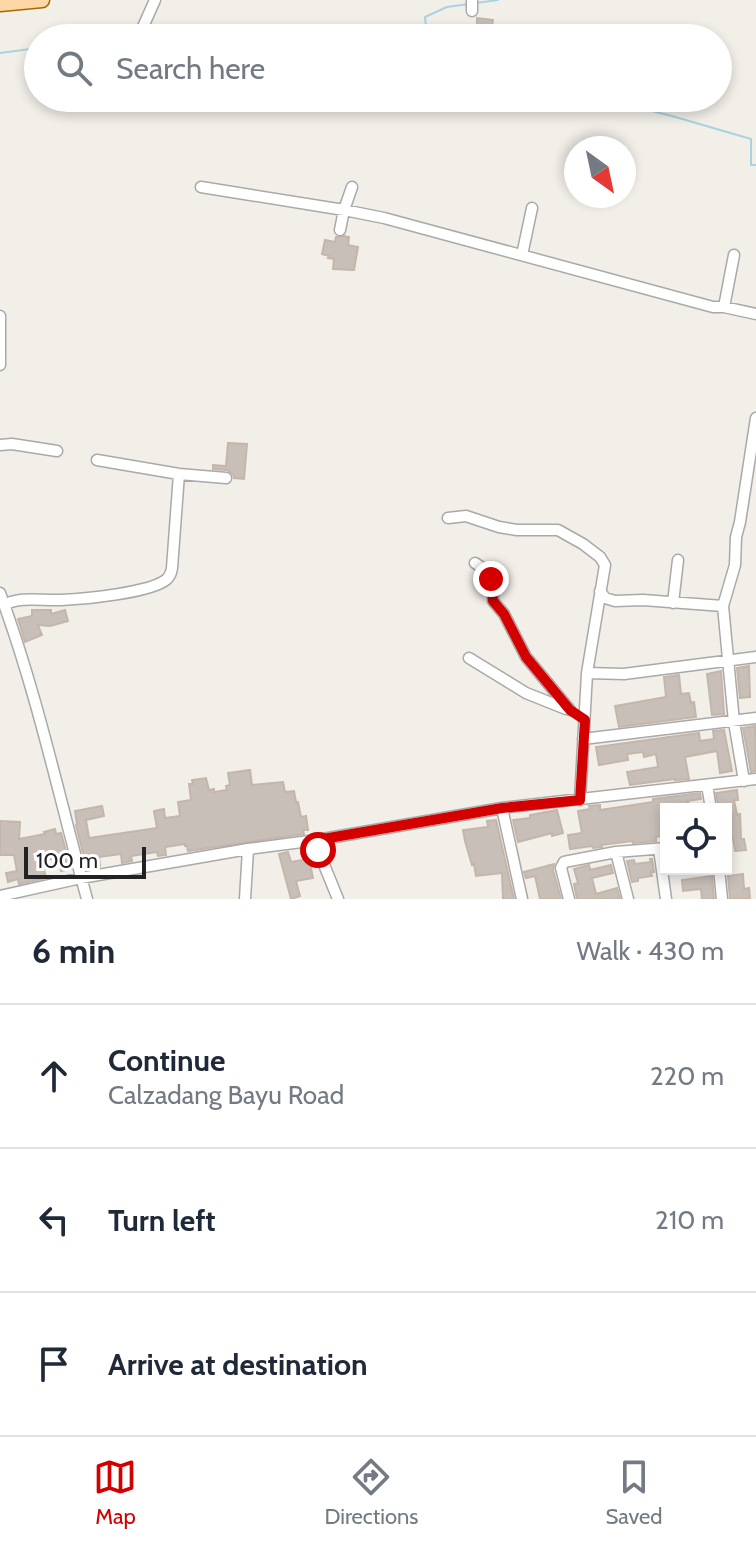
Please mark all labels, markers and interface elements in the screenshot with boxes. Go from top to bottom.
search box [24,24,732,112]
icon: search [52,46,96,90]
text: Search here [116,50,265,87]
north arrow [564,136,636,208]
route end [473,561,509,597]
map controls [660,803,732,875]
button: locate [660,803,732,875]
route start [300,832,336,868]
scale bar [24,843,146,879]
text: 100 m [36,847,98,874]
text: 6 min [32,930,115,972]
text: Walk · 430 m [576,935,724,967]
text: Continue [108,1042,225,1079]
icon: ahead [32,1054,76,1098]
text: 220 m [650,1060,724,1092]
text: Calzadang Bayu Road [108,1079,344,1111]
icon: left [32,1198,76,1242]
text: Turn left [108,1202,216,1239]
text: 210 m [655,1204,724,1236]
icon: arrive [32,1342,76,1386]
text: Arrive at destination [108,1346,368,1383]
tab: Map [93,1455,137,1530]
tab: Directions [324,1455,418,1530]
tab: Saved [605,1455,663,1530]

